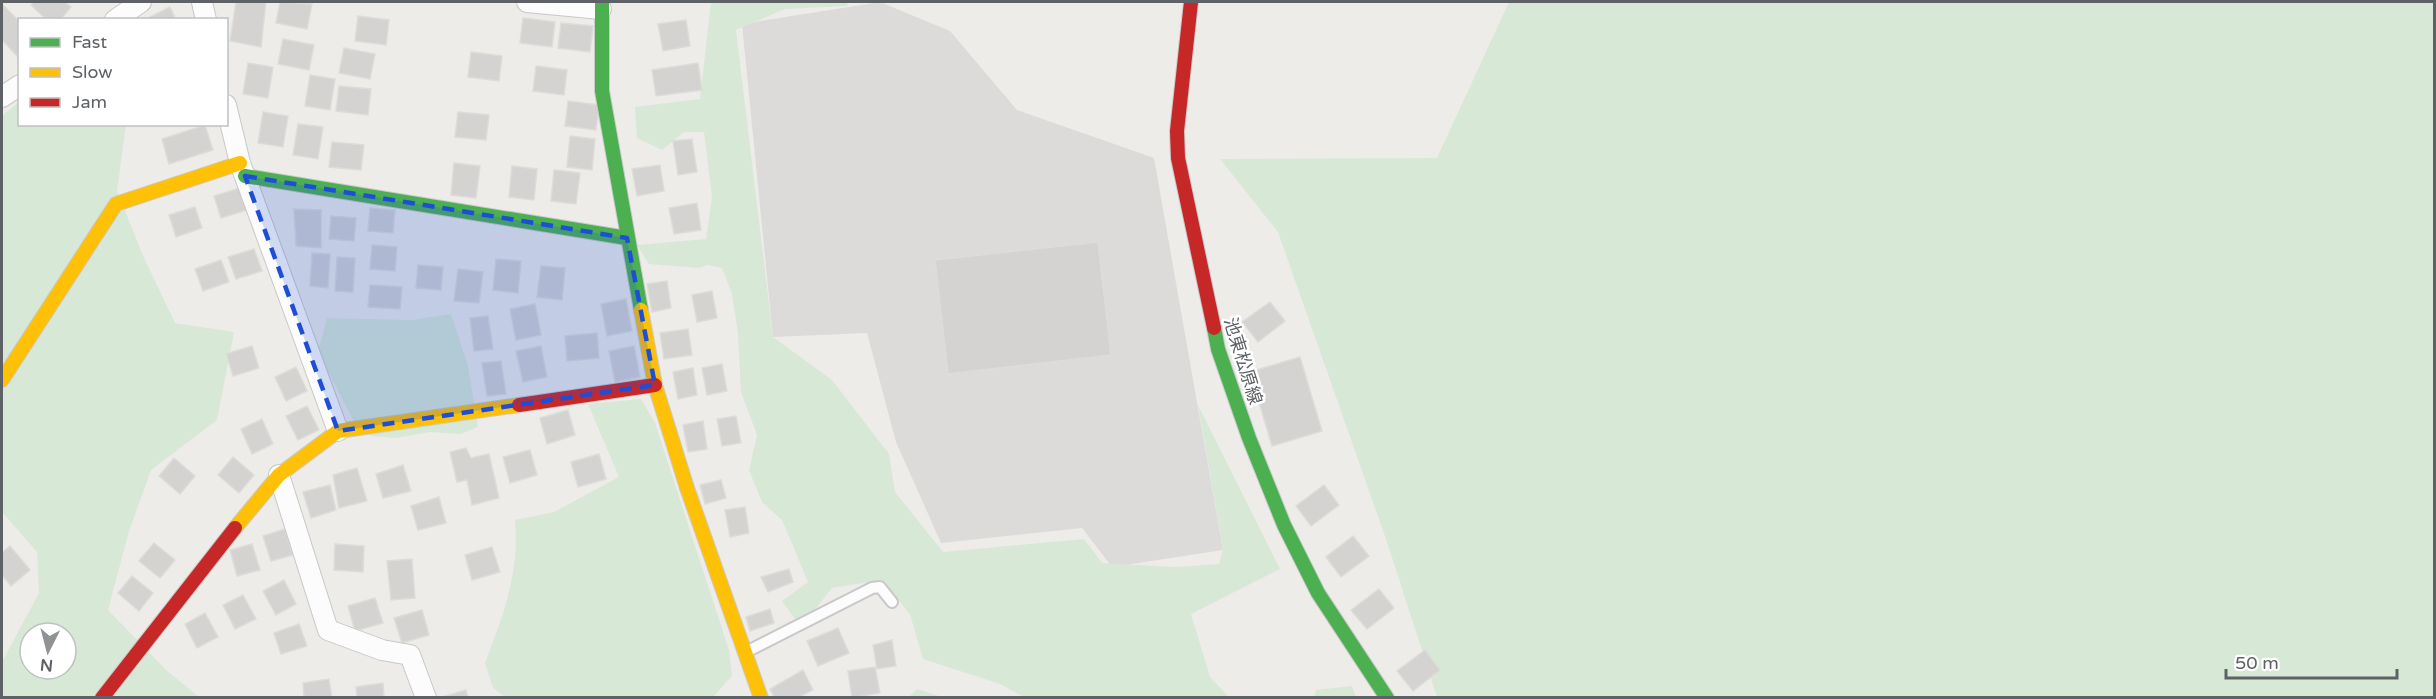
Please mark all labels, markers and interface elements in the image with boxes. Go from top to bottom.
legend [18,18,228,126]
text: Fast [72,31,107,53]
text: Slow [72,61,113,83]
text: Jam [72,91,107,113]
street label: 池東松原線 [1219,315,1267,407]
north arrow [18,621,78,681]
scale bar [2226,642,2397,680]
text: 50 m [2235,652,2279,674]
text: N [39,654,54,676]

